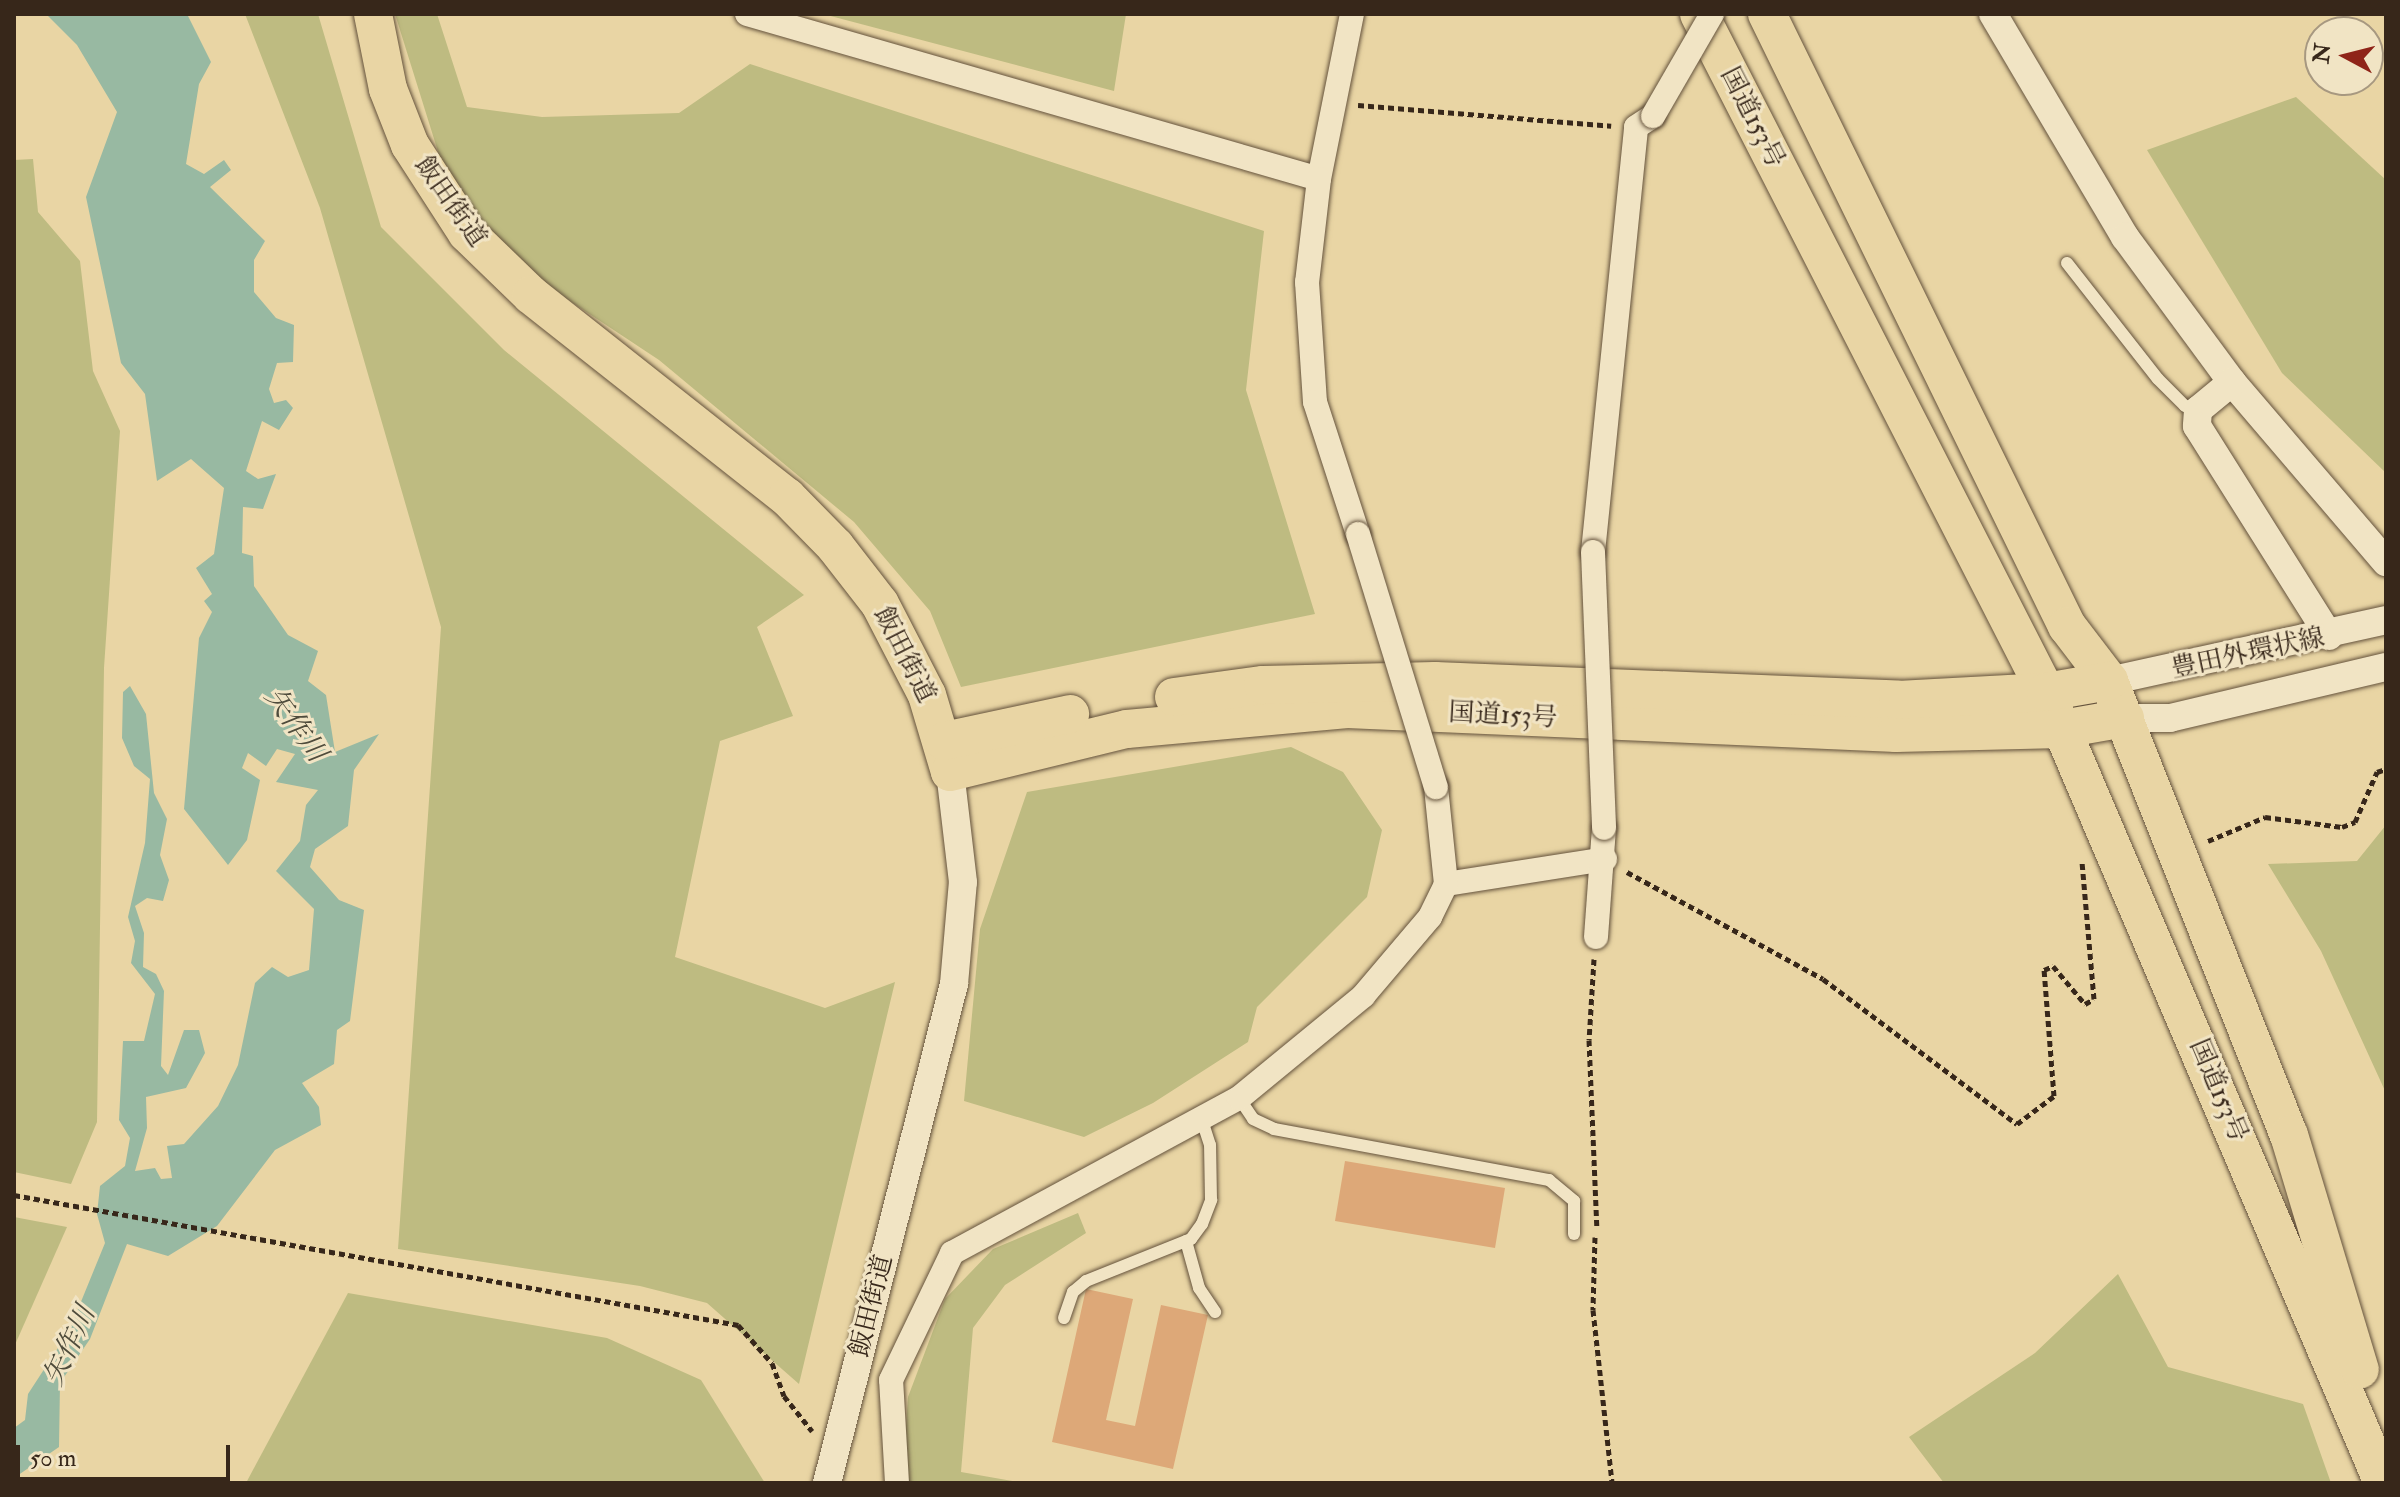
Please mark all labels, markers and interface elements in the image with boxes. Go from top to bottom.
north arrow [2304,16,2384,96]
text: N [2307,42,2337,65]
street label: 国道153号 [1713,63,1791,173]
street label: 飯田街道 [407,150,493,254]
street label: 飯田街道 [866,602,942,708]
street label: 豊田外環状線 [2168,623,2328,685]
water label: 矢作川 [257,681,333,769]
street label: 国道153号 [1448,698,1558,734]
street label: 国道153号 [2182,1035,2254,1147]
street label: 飯田街道 [844,1252,900,1360]
water label: 矢作川 [37,1301,103,1391]
scale bar [20,1429,234,1479]
text: 50 m [30,1443,76,1474]

